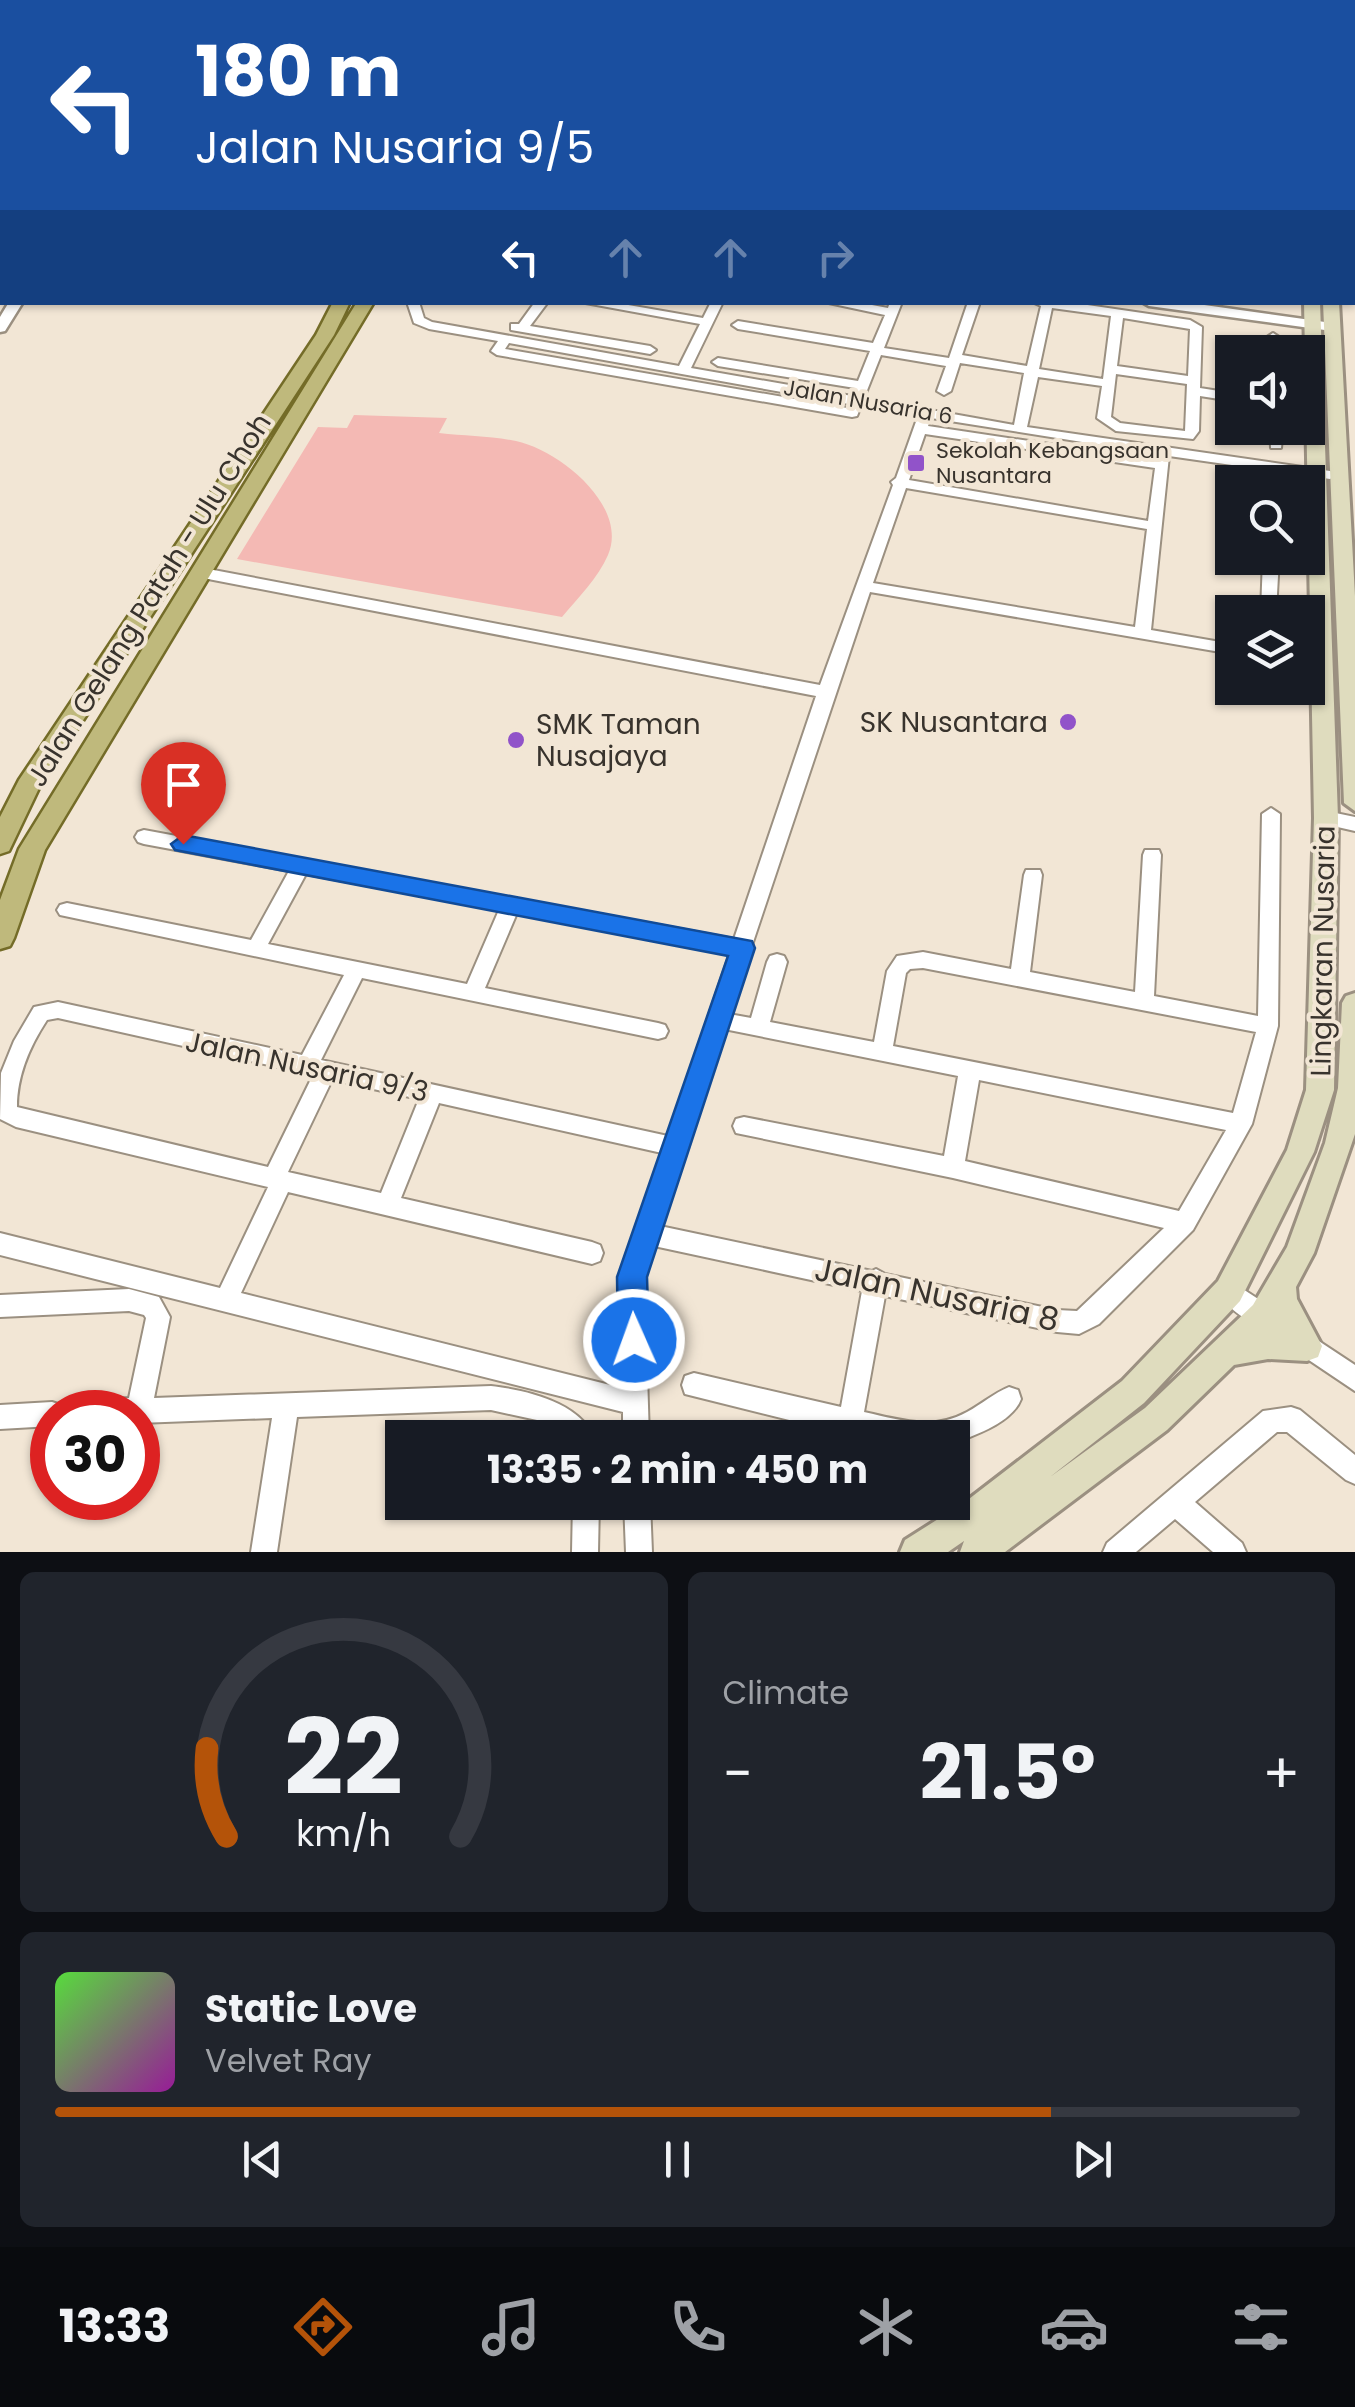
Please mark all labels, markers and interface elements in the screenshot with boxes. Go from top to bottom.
text: 180 m [195,22,401,121]
icon: left [30,40,160,170]
text: Jalan Nusaria 9/5 [195,116,594,179]
icon: left [493,230,548,285]
icon: ahead [598,230,653,285]
icon: ahead [703,230,758,285]
icon: right [808,230,863,285]
map controls [1215,335,1325,705]
button: sound [1215,335,1325,445]
street label: Jalan Nusaria 6 [781,372,955,432]
street label: Jalan Gelang Patah - Ulu Choh [18,406,280,794]
place label: Sekolah Kebangsaan Nusantara [936,435,1169,491]
marker: Sekolah Kebangsaan Nusantara [905,452,927,474]
button: search [1215,465,1325,575]
button: layers [1215,595,1325,705]
place label: SK Nusantara [860,703,1048,742]
place label: SMK Taman Nusajaya [536,705,701,776]
marker: SK Nusantara [1057,711,1079,733]
marker: SMK Taman Nusajaya [505,729,527,751]
pin [141,742,226,845]
icon: arrive [156,757,211,812]
street label: Lingkaran Nusaria [1301,825,1345,1077]
street label: Jalan Nusaria 9/3 [182,1022,432,1112]
street label: Jalan Nusaria 8 [811,1246,1063,1342]
position arrow [582,1288,686,1392]
speed limit sign: 30 [30,1390,160,1520]
text: 13:35 · 2 min · 450 m [487,1443,868,1496]
text: Climate [723,1670,849,1715]
text: 22 [284,1685,403,1830]
text: 21.5° [920,1720,1095,1825]
text: − [723,1735,753,1812]
text: + [1262,1735,1300,1812]
text: km/h [296,1808,391,1859]
text: Static Love [205,1982,417,2035]
text: Velvet Ray [205,2038,371,2083]
icon: previous [235,2132,290,2187]
icon: pause [650,2132,705,2187]
icon: next [1065,2132,1120,2187]
icon: directions [288,2292,358,2362]
icon: music [476,2292,546,2362]
icon: phone [663,2292,733,2362]
icon: climate [851,2292,921,2362]
icon: car [1039,2292,1109,2362]
icon: filters [1226,2292,1296,2362]
text: 13:33 [59,2295,170,2358]

